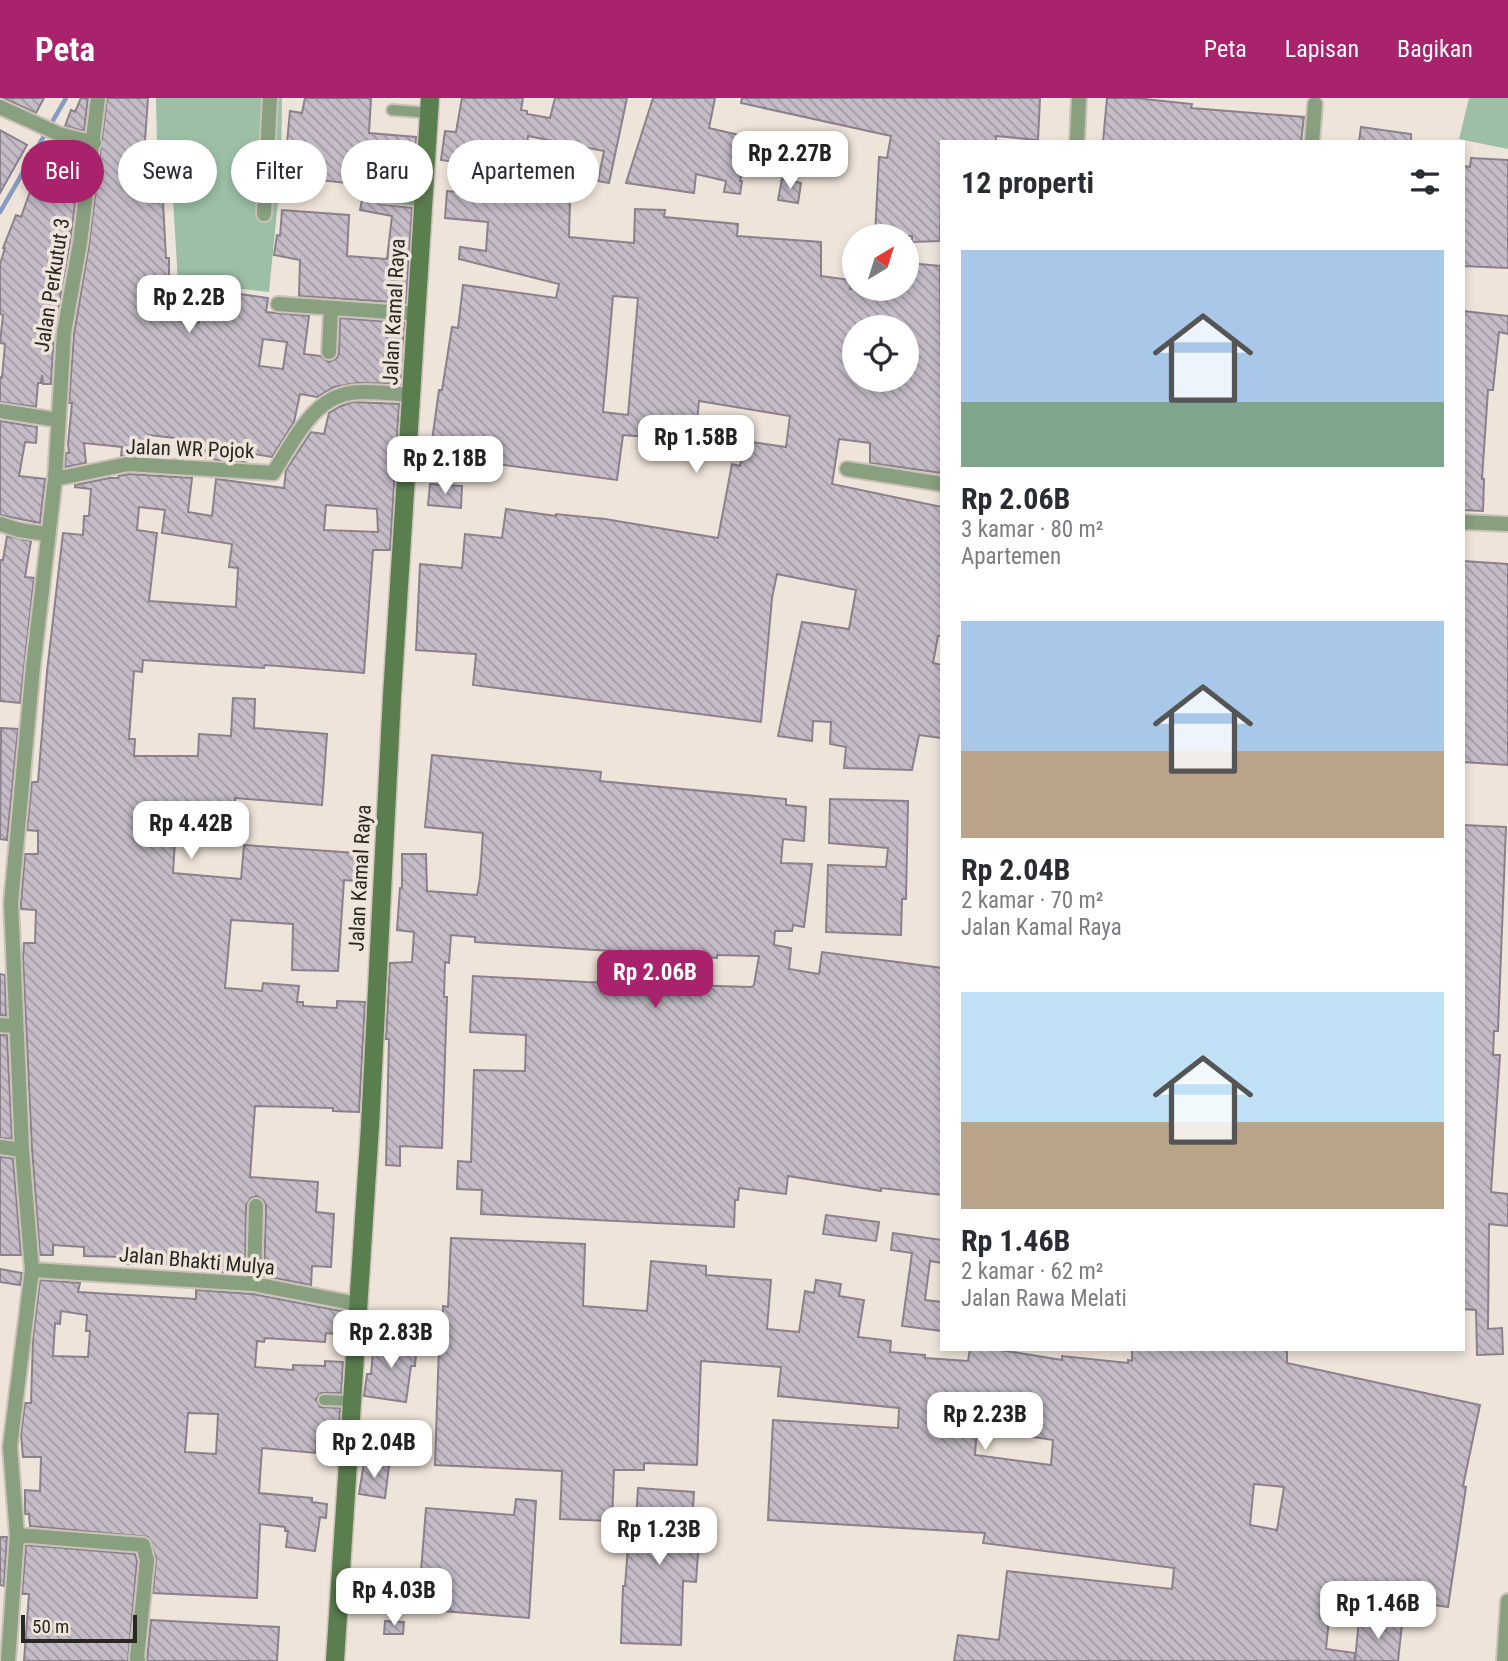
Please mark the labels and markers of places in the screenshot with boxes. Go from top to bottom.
pin: Rp 2.27B [718,132,862,191]
pin: Rp 2.2B [124,275,254,335]
pin: Rp 1.58B [624,416,768,475]
pin: Rp 2.18B [373,436,517,496]
pin: Rp 4.42B [119,802,263,861]
pin: Rp 2.06B [583,950,727,1010]
pin: Rp 2.83B [319,1310,463,1370]
pin: Rp 2.23B [913,1392,1057,1452]
pin: Rp 2.04B [302,1420,446,1480]
pin: Rp 1.23B [587,1508,731,1567]
pin: Rp 4.03B [322,1568,466,1628]
pin: Rp 1.46B [1306,1582,1450,1641]

